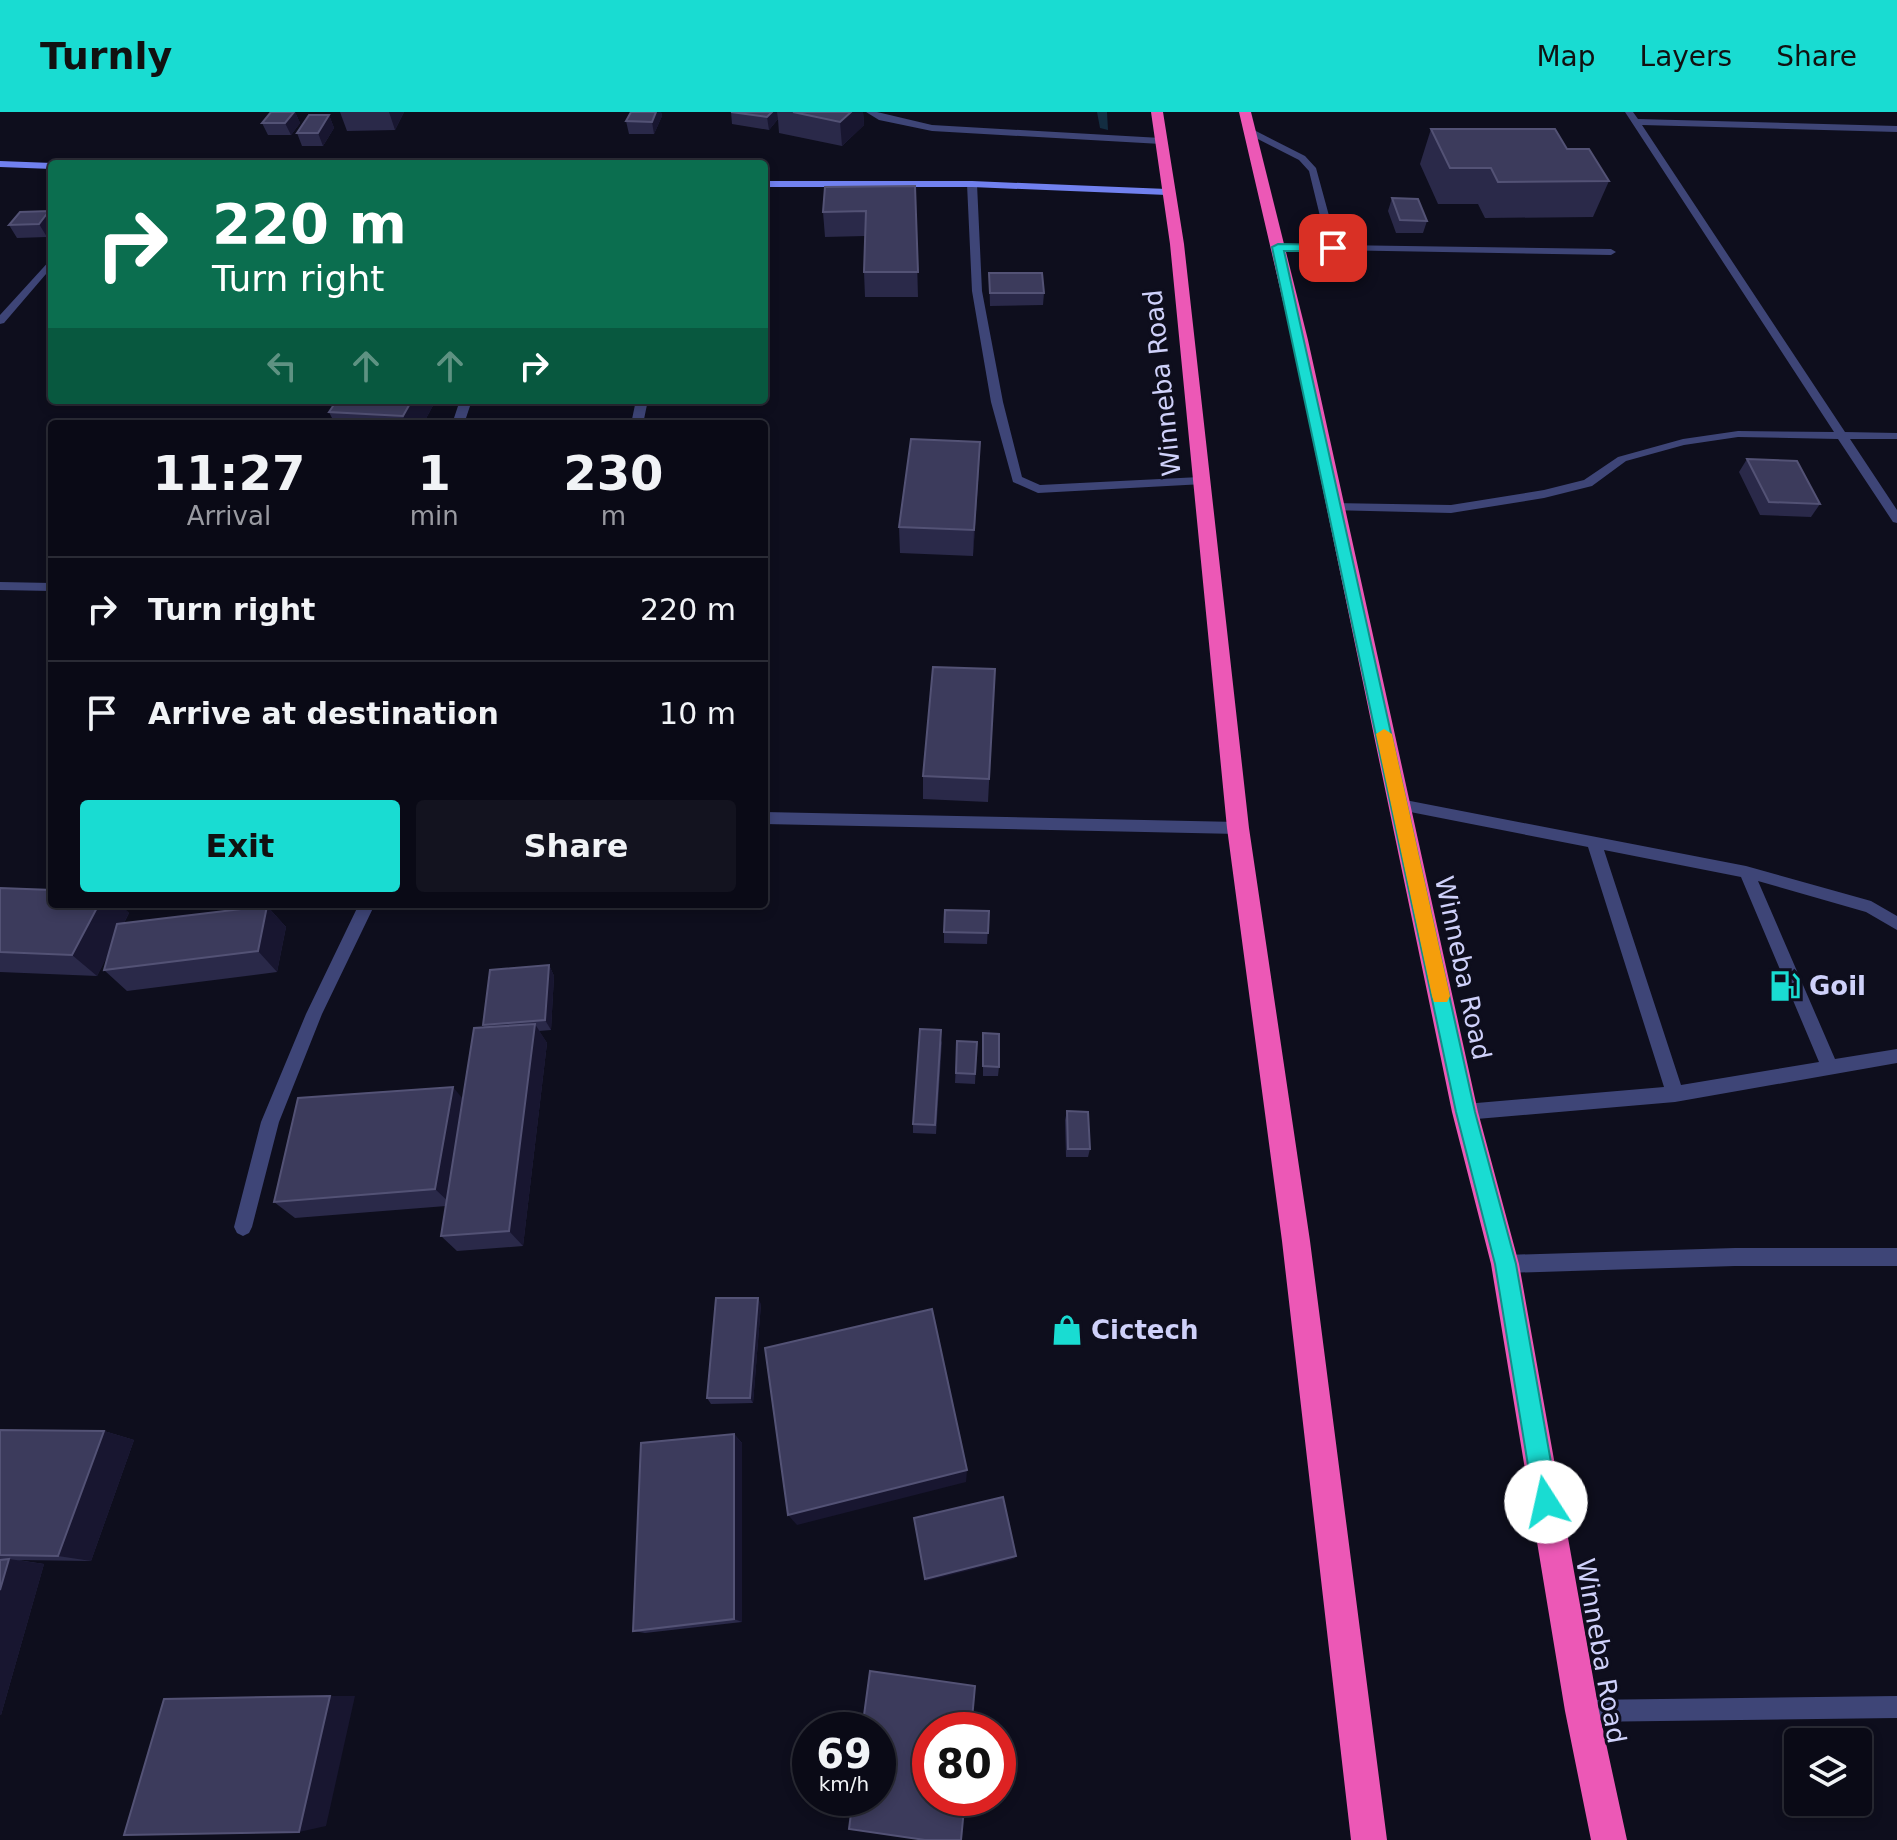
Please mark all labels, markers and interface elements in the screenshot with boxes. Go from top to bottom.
text: Turnly [40,34,172,78]
text: Map [1536,40,1596,73]
text: Layers [1640,40,1732,73]
text: Share [1776,40,1857,73]
text: 220 m [212,191,407,256]
icon: right [80,192,184,296]
pin [1299,214,1367,282]
icon: arrive [1311,226,1355,270]
text: Turn right [212,258,384,299]
street label: Winneba Road [1137,288,1187,478]
icon: left [260,344,304,388]
icon: ahead [344,344,388,388]
icon: ahead [428,344,472,388]
icon: right [512,344,556,388]
text: 11:27 [152,445,305,501]
text: 1 [418,445,451,501]
text: 230 [563,445,663,501]
text: Arrival [187,501,271,531]
text: min [410,501,459,531]
text: m [601,501,626,531]
icon: right [80,587,124,631]
text: Turn right [148,592,315,627]
text: 220 m [640,592,736,627]
icon: arrive [80,691,124,735]
text: Arrive at destination [148,696,499,731]
text: 10 m [659,696,736,731]
button: Exit [80,800,400,892]
button: Share [416,800,736,892]
street label: Winneba Road [1429,873,1497,1063]
fuel station icon: Goil [1768,969,1802,1003]
place label: Goil [1809,971,1866,1001]
shop icon: Cictech [1050,1313,1084,1347]
place label: Cictech [1091,1315,1198,1345]
position arrow [1504,1460,1588,1544]
street label: Winneba Road [1570,1556,1632,1746]
speed limit sign: 80 [912,1712,1016,1816]
map controls [1784,1728,1872,1816]
button: layers [1784,1728,1872,1816]
text: 69 [816,1731,872,1777]
text: km/h [819,1772,869,1796]

